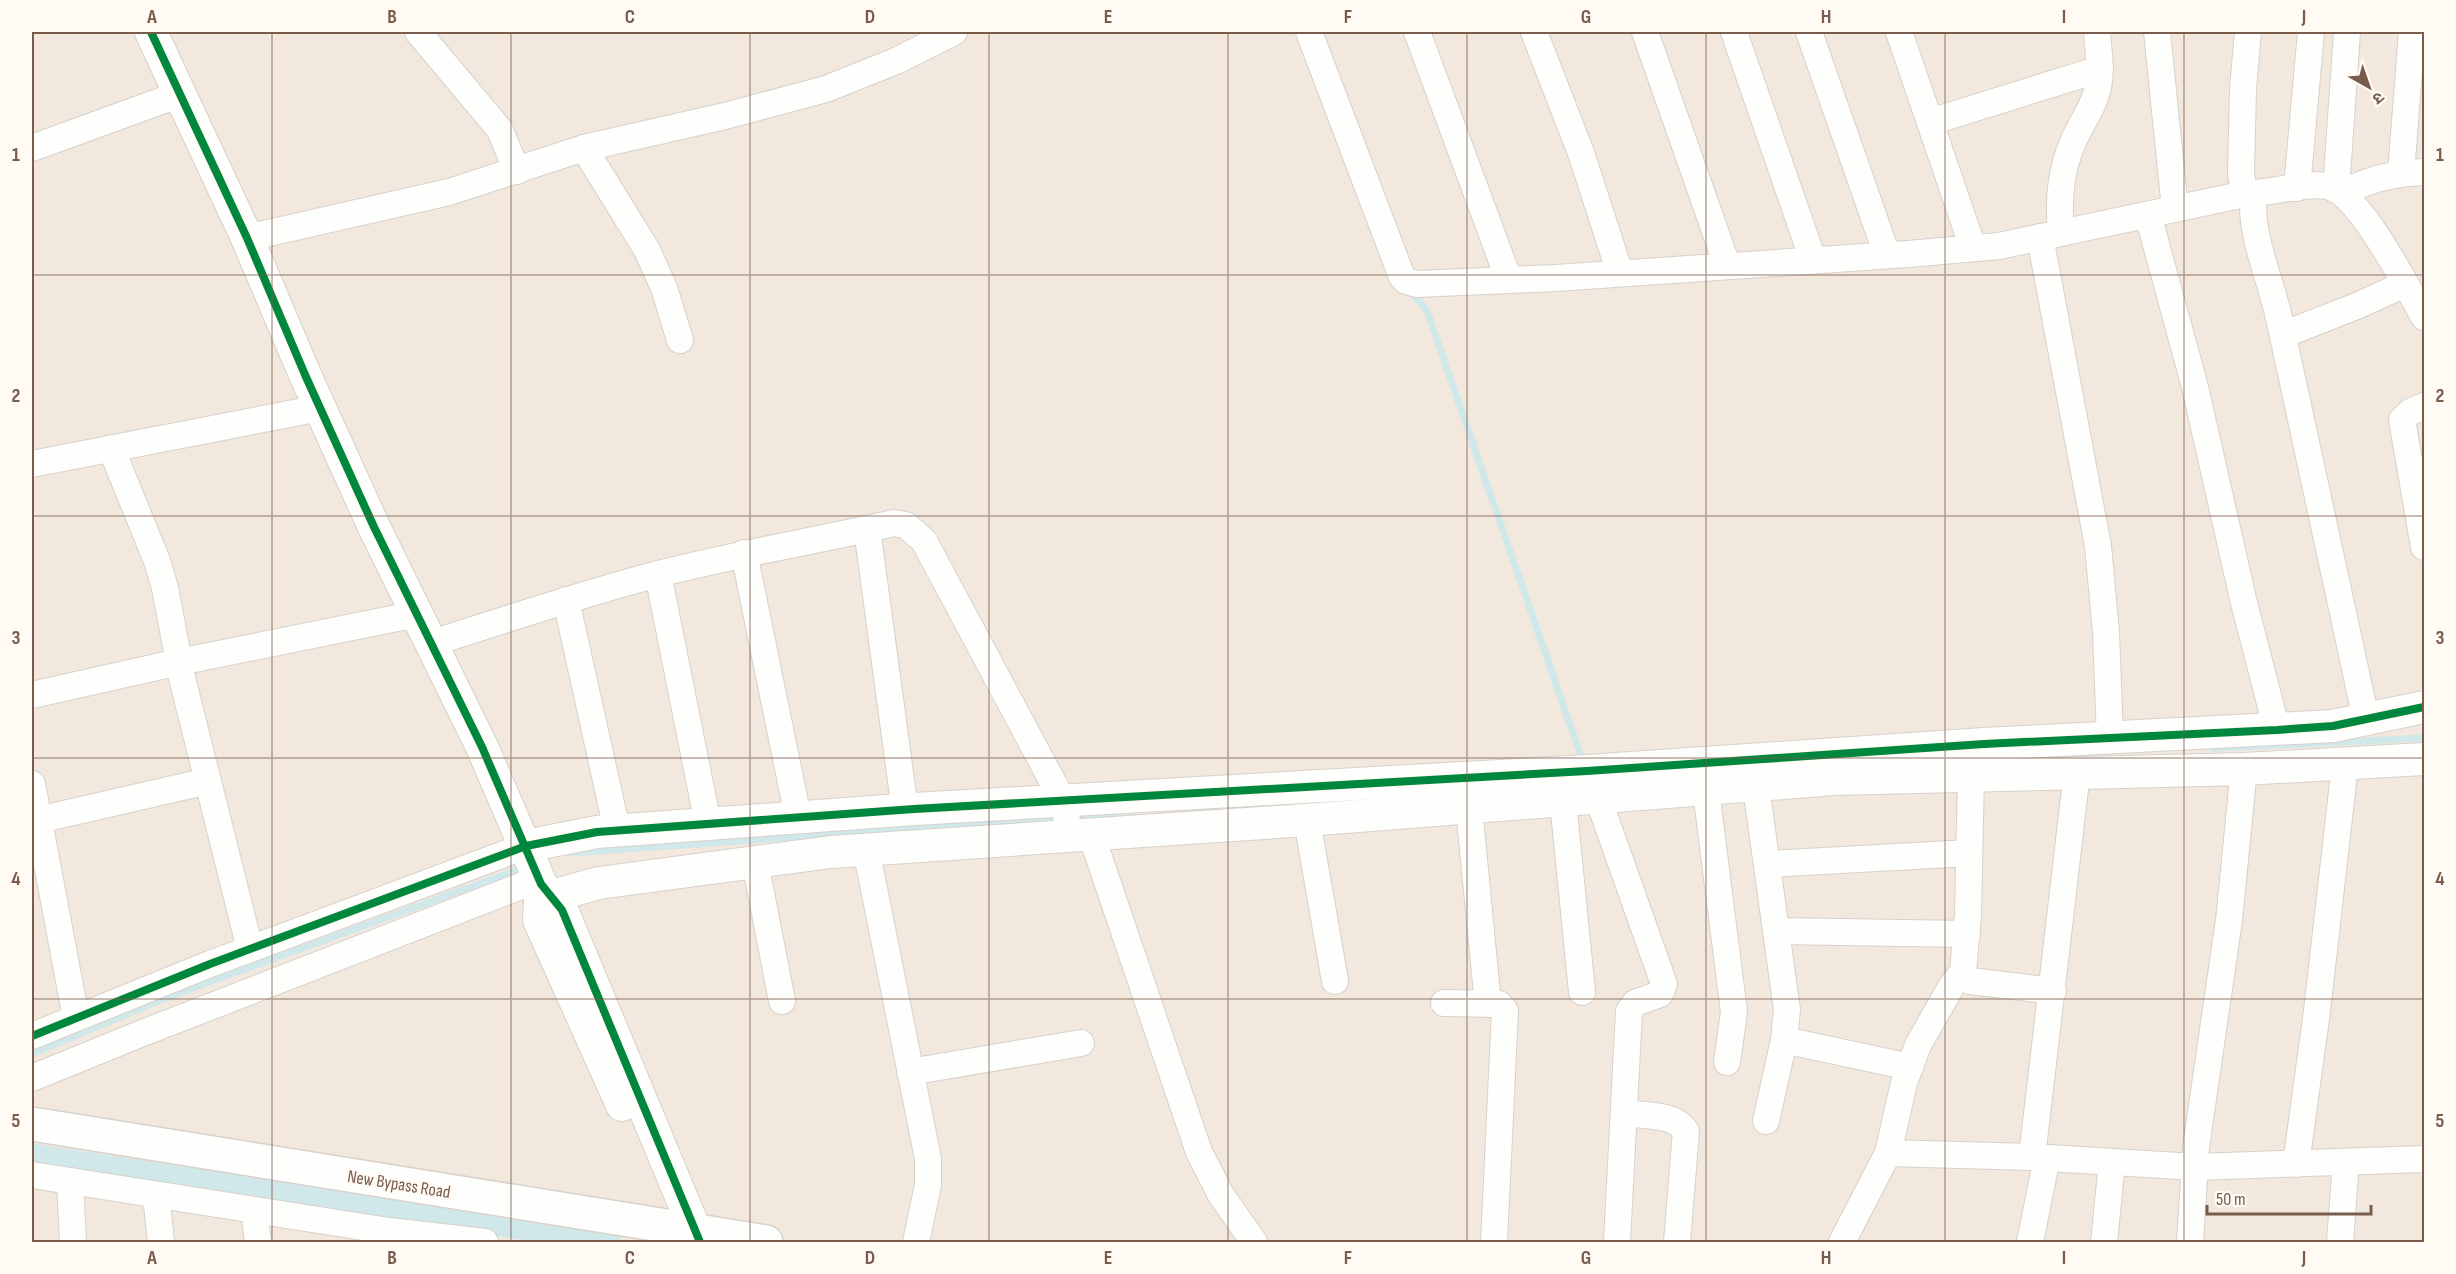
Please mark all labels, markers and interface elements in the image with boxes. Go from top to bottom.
text: A [146,5,157,29]
text: B [387,5,397,29]
text: C [625,5,635,29]
text: D [865,5,875,29]
text: E [1104,5,1112,29]
text: F [1344,5,1352,29]
text: G [1581,5,1591,29]
text: H [1821,5,1831,29]
text: I [2062,5,2066,29]
text: J [2301,5,2306,29]
north arrow [2339,57,2399,117]
text: उ [2368,87,2387,108]
text: 1 [12,143,20,167]
text: 1 [2436,143,2444,167]
text: 2 [12,384,20,408]
text: 2 [2436,384,2444,408]
text: 3 [12,626,21,650]
text: 3 [2436,626,2445,650]
text: 4 [11,867,21,891]
text: 4 [2435,867,2445,891]
text: 5 [12,1109,21,1133]
text: 5 [2436,1109,2445,1133]
street label: New Bypass Road [346,1166,452,1203]
scale bar [2207,1178,2370,1216]
text: 50 m [2216,1189,2246,1210]
text: A [146,1246,157,1270]
text: B [387,1246,397,1270]
text: C [625,1246,635,1270]
text: D [865,1246,875,1270]
text: E [1104,1246,1112,1270]
text: F [1344,1246,1352,1270]
text: G [1581,1246,1591,1270]
text: H [1821,1246,1831,1270]
text: I [2062,1246,2066,1270]
text: J [2301,1246,2306,1270]

